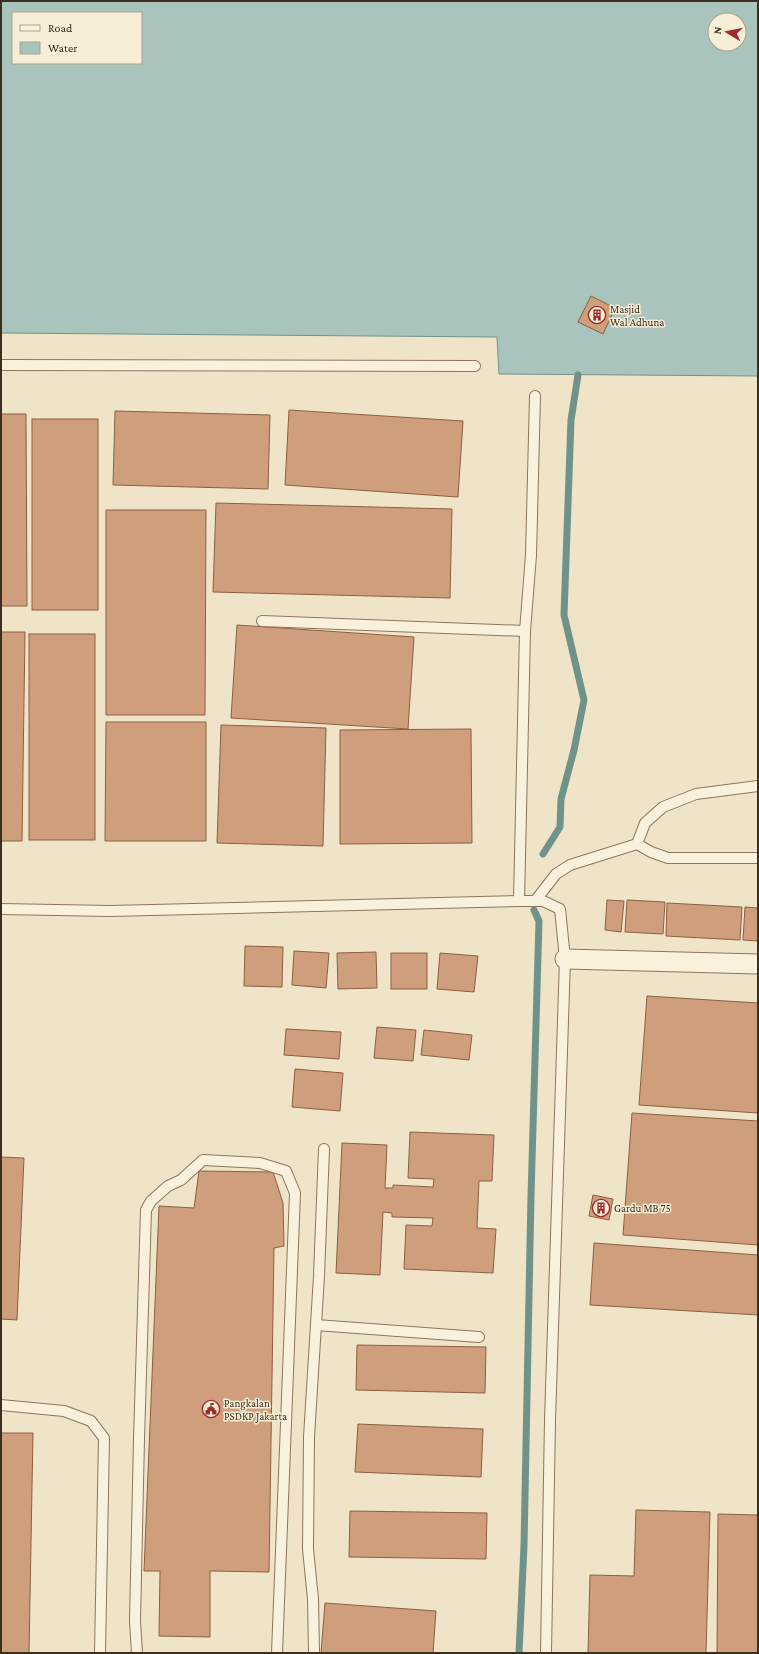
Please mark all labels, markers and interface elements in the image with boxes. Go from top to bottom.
legend [12,12,142,64]
north arrow [707,12,747,52]
text: Road [48,21,73,35]
text: N [711,25,724,35]
text: Water [48,41,78,55]
place label: Masjid Wal Adhuna [610,303,664,328]
building icon: Masjid Wal Adhuna [587,305,607,325]
building icon: Gardu MB 75 [591,1198,611,1218]
place label: Gardu MB 75 [614,1202,671,1214]
place label: Pangkalan PSDKP Jakarta [224,1397,287,1423]
public building icon: Pangkalan PSDKP Jakarta [201,1399,221,1419]

